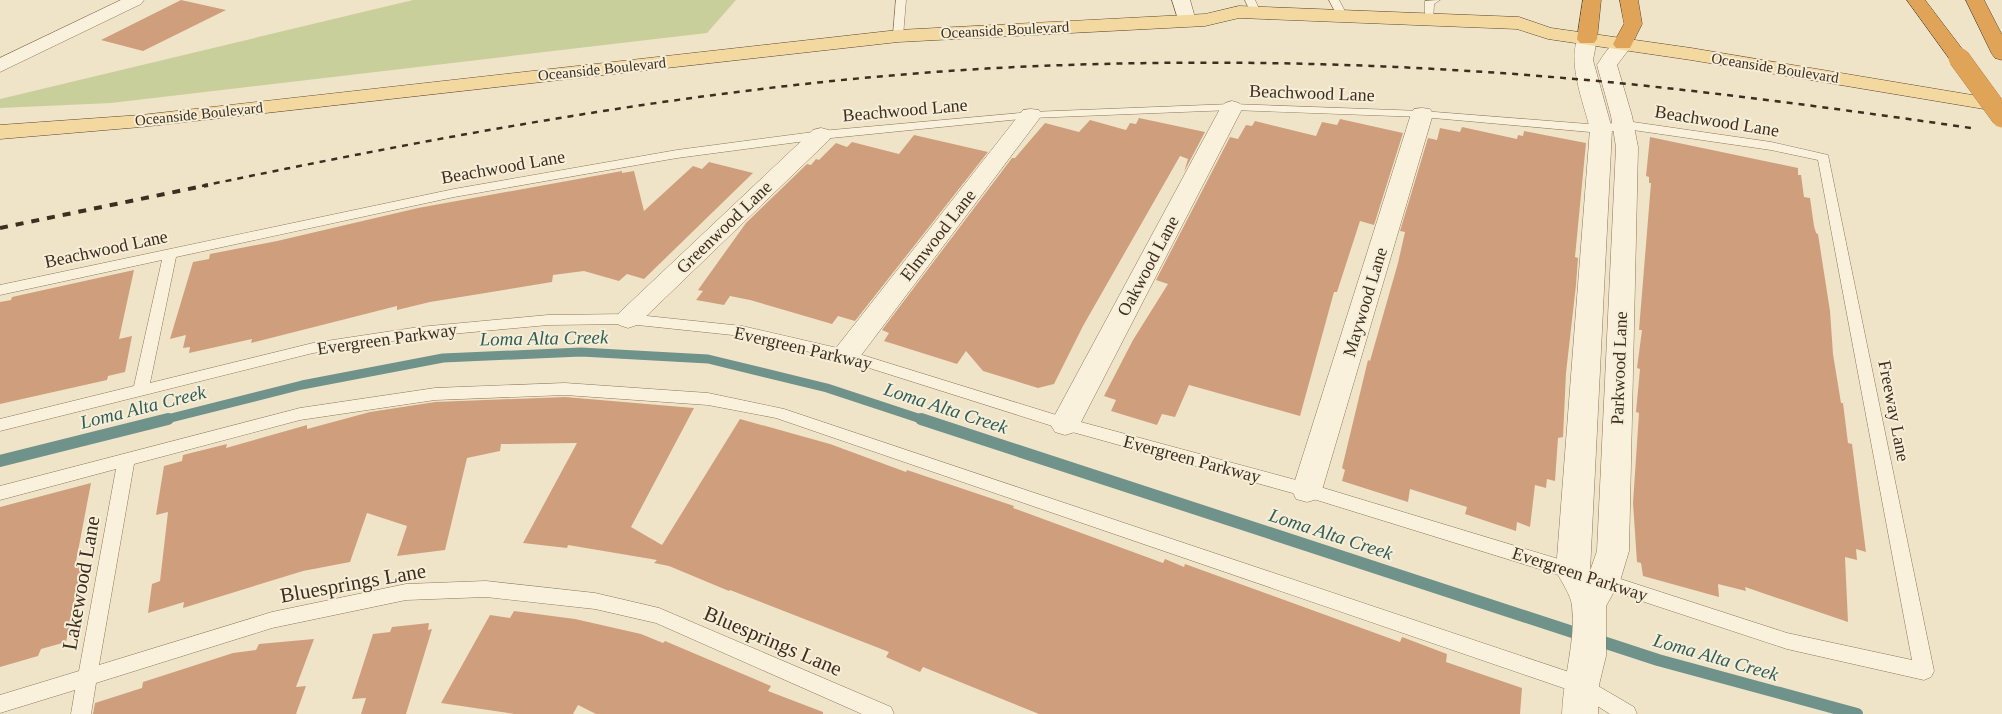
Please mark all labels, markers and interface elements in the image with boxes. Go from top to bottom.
street label: Oceanside Boulevard [940,19,1070,41]
street label: Oceanside Boulevard [1710,50,1840,86]
street label: Oceanside Boulevard [537,54,667,84]
street label: Beachwood Lane [1249,81,1375,105]
street label: Beachwood Lane [842,95,968,125]
street label: Oceanside Boulevard [134,99,264,129]
street label: Beachwood Lane [1653,101,1781,141]
street label: Beachwood Lane [439,146,567,188]
street label: Greenwood Lane [672,177,776,277]
street label: Elmwood Lane [896,185,980,285]
street label: Oakwood Lane [1113,213,1183,319]
street label: Beachwood Lane [43,226,169,272]
street label: Maywood Lane [1339,245,1391,359]
street label: Parkwood Lane [1607,311,1631,425]
street label: Evergreen Parkway [316,319,458,359]
street label: Evergreen Parkway [732,322,874,374]
water label: Loma Alta Creek [478,326,609,350]
street label: Freeway Lane [1874,359,1914,463]
water label: Loma Alta Creek [881,378,1011,438]
water label: Loma Alta Creek [77,381,209,433]
street label: Evergreen Parkway [1121,431,1263,487]
water label: Loma Alta Creek [1266,504,1396,564]
street label: Lakewood Lane [57,514,105,652]
street label: Evergreen Parkway [1510,543,1650,605]
street label: Bluesprings Lane [278,558,428,608]
street label: Bluesprings Lane [700,601,846,681]
water label: Loma Alta Creek [1650,629,1781,685]

